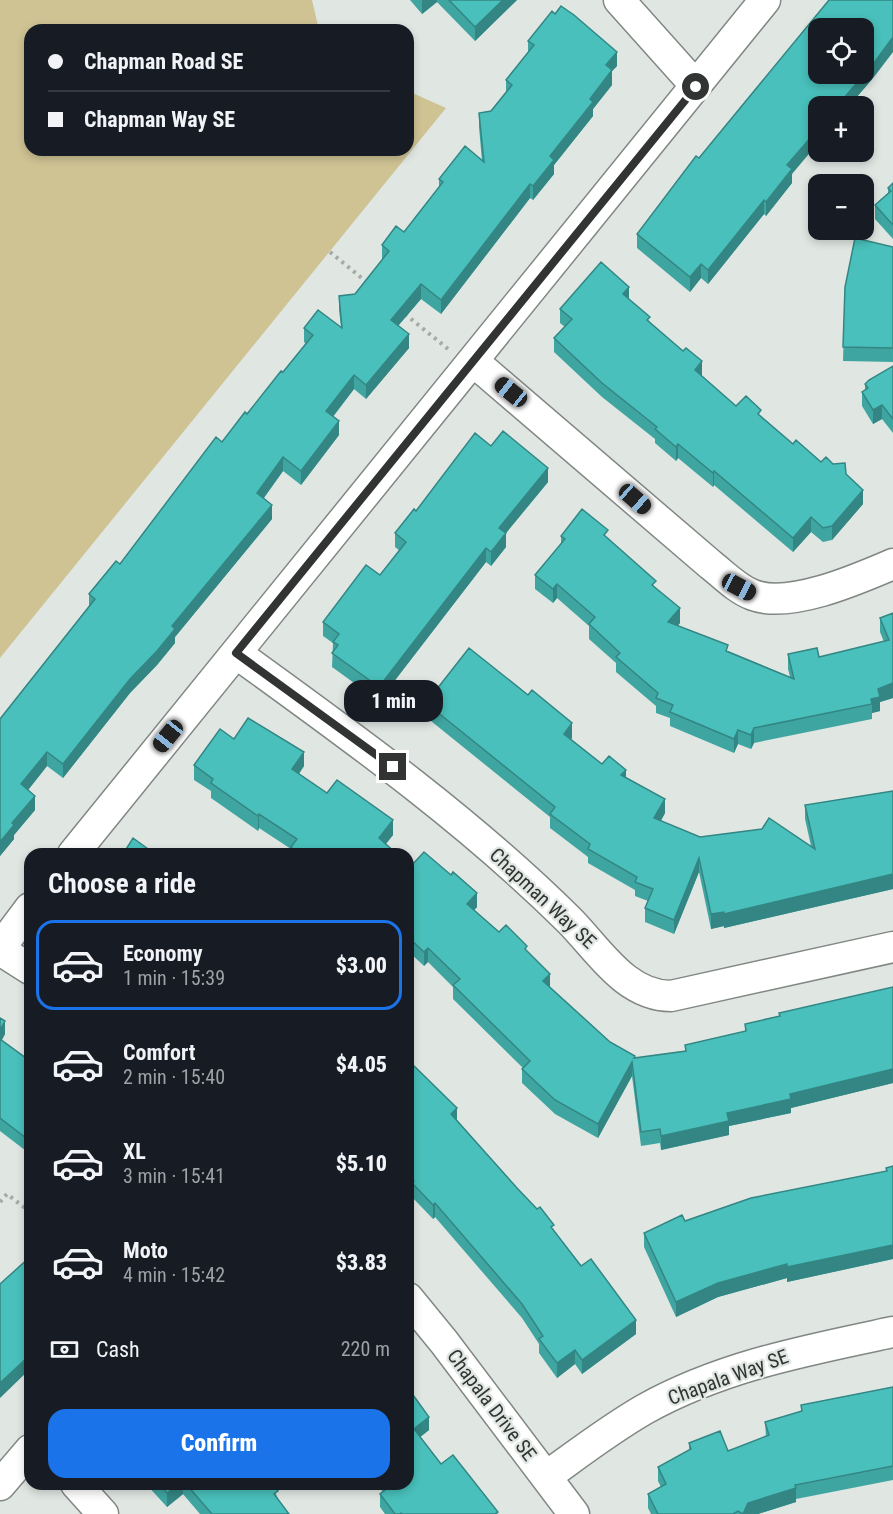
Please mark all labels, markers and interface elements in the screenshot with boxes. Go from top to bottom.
map controls [808,18,874,240]
button: locate [808,18,874,84]
text: Chapman Road SE [84,49,243,74]
route start [682,73,709,100]
button: + [808,96,874,162]
text: Chapman Way SE [84,107,235,132]
button: − [808,174,874,240]
car [491,374,531,410]
car [616,480,654,518]
car [719,571,759,603]
callout: 1 min [344,680,442,722]
text: 1 min [371,689,416,713]
car [150,716,186,756]
route end [379,753,406,780]
street label: Chapman Way SE [485,843,601,954]
text: Choose a ride [48,868,196,900]
icon: car [51,938,105,992]
text: Economy [123,941,203,966]
text: $3.00 [336,953,387,978]
text: 1 min · 15:39 [123,966,225,990]
icon: car [51,1037,105,1091]
text: Comfort [123,1040,196,1065]
text: $4.05 [336,1052,387,1077]
text: 2 min · 15:40 [123,1065,225,1089]
icon: car [51,1136,105,1190]
text: XL [123,1139,146,1164]
text: $5.10 [336,1151,387,1176]
text: 3 min · 15:41 [123,1164,225,1188]
icon: car [51,1235,105,1289]
text: Moto [123,1238,168,1263]
text: $3.83 [336,1250,387,1275]
text: 4 min · 15:42 [123,1263,225,1287]
icon: cash [48,1333,81,1366]
text: Cash [96,1337,140,1362]
text: 220 m [341,1337,390,1361]
street label: Chapala Drive SE [442,1344,542,1466]
street label: Chapala Way SE [665,1344,792,1410]
button: Confirm [48,1409,390,1478]

